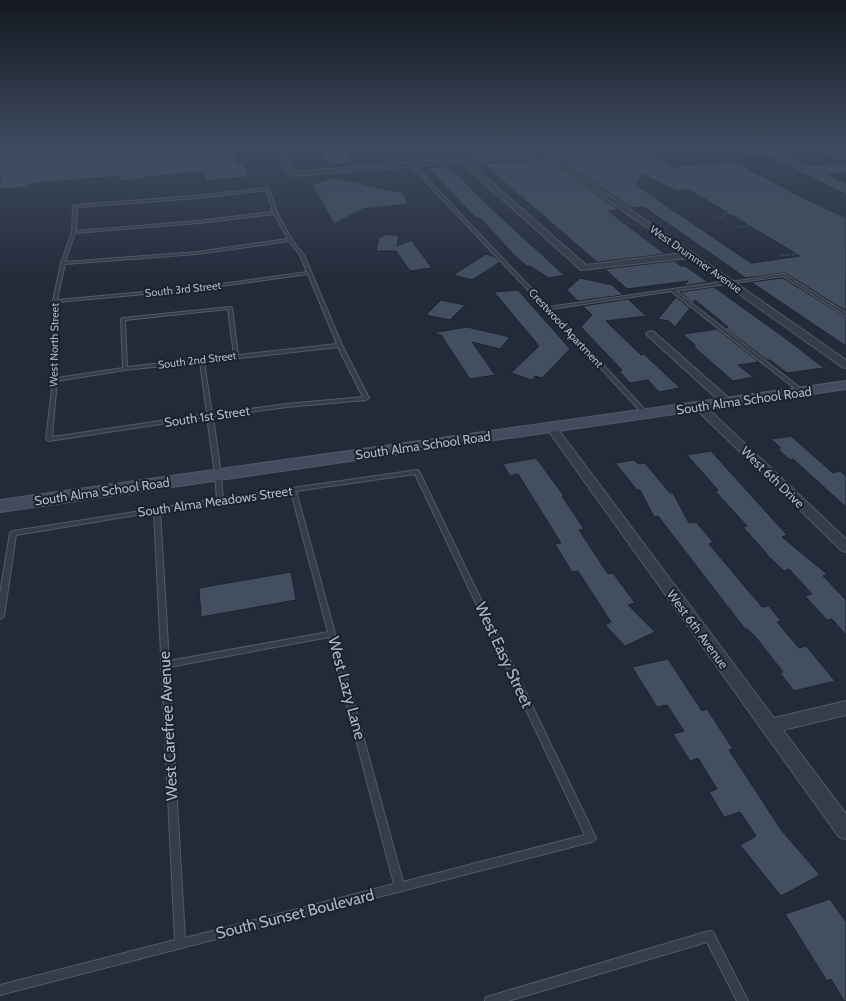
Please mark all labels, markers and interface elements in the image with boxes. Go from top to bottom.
street label: West Drummer Avenue [647,222,745,296]
street label: South 3rd Street [144,278,222,300]
street label: Crestwood Apartment [526,286,606,371]
street label: West North Street [46,303,62,387]
street label: South 2nd Street [157,348,237,372]
street label: South Alma School Road [675,383,813,417]
street label: South 1st Street [163,402,251,430]
street label: South Alma School Road [354,428,492,462]
street label: West 6th Drive [738,443,808,511]
street label: South Alma School Road [33,474,171,508]
street label: South Alma Meadows Street [137,482,294,520]
street label: West 6th Avenue [664,586,732,672]
street label: West Easy Street [471,599,537,711]
street label: West Lazy Lane [324,634,370,742]
street label: West Carefree Avenue [155,651,181,801]
street label: South Sunset Boulevard [214,885,376,943]

